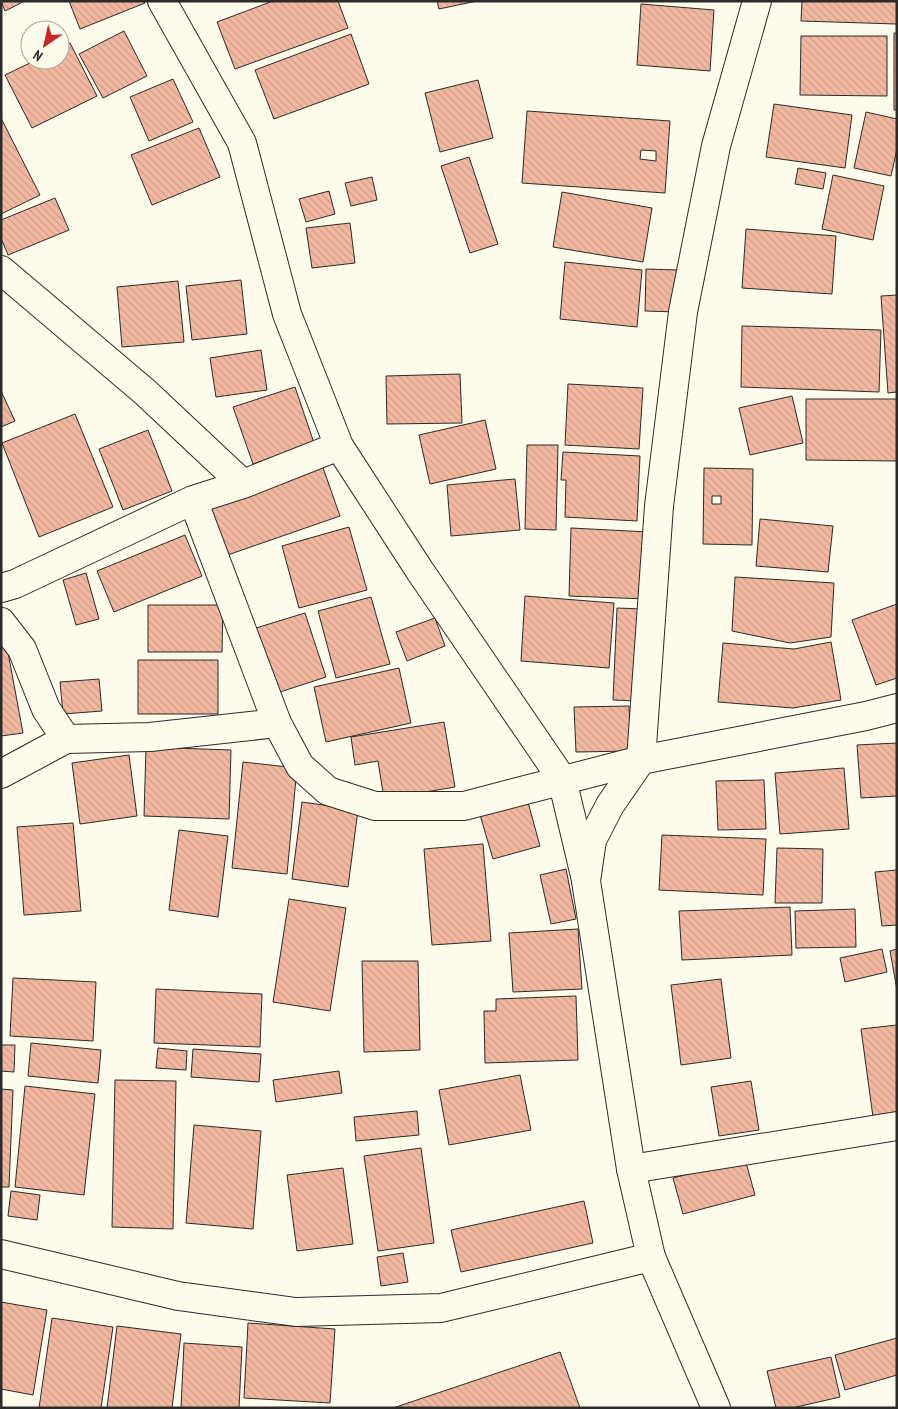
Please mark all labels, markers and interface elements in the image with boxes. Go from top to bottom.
north arrow [20,20,70,70]
text: N [30,46,46,65]

